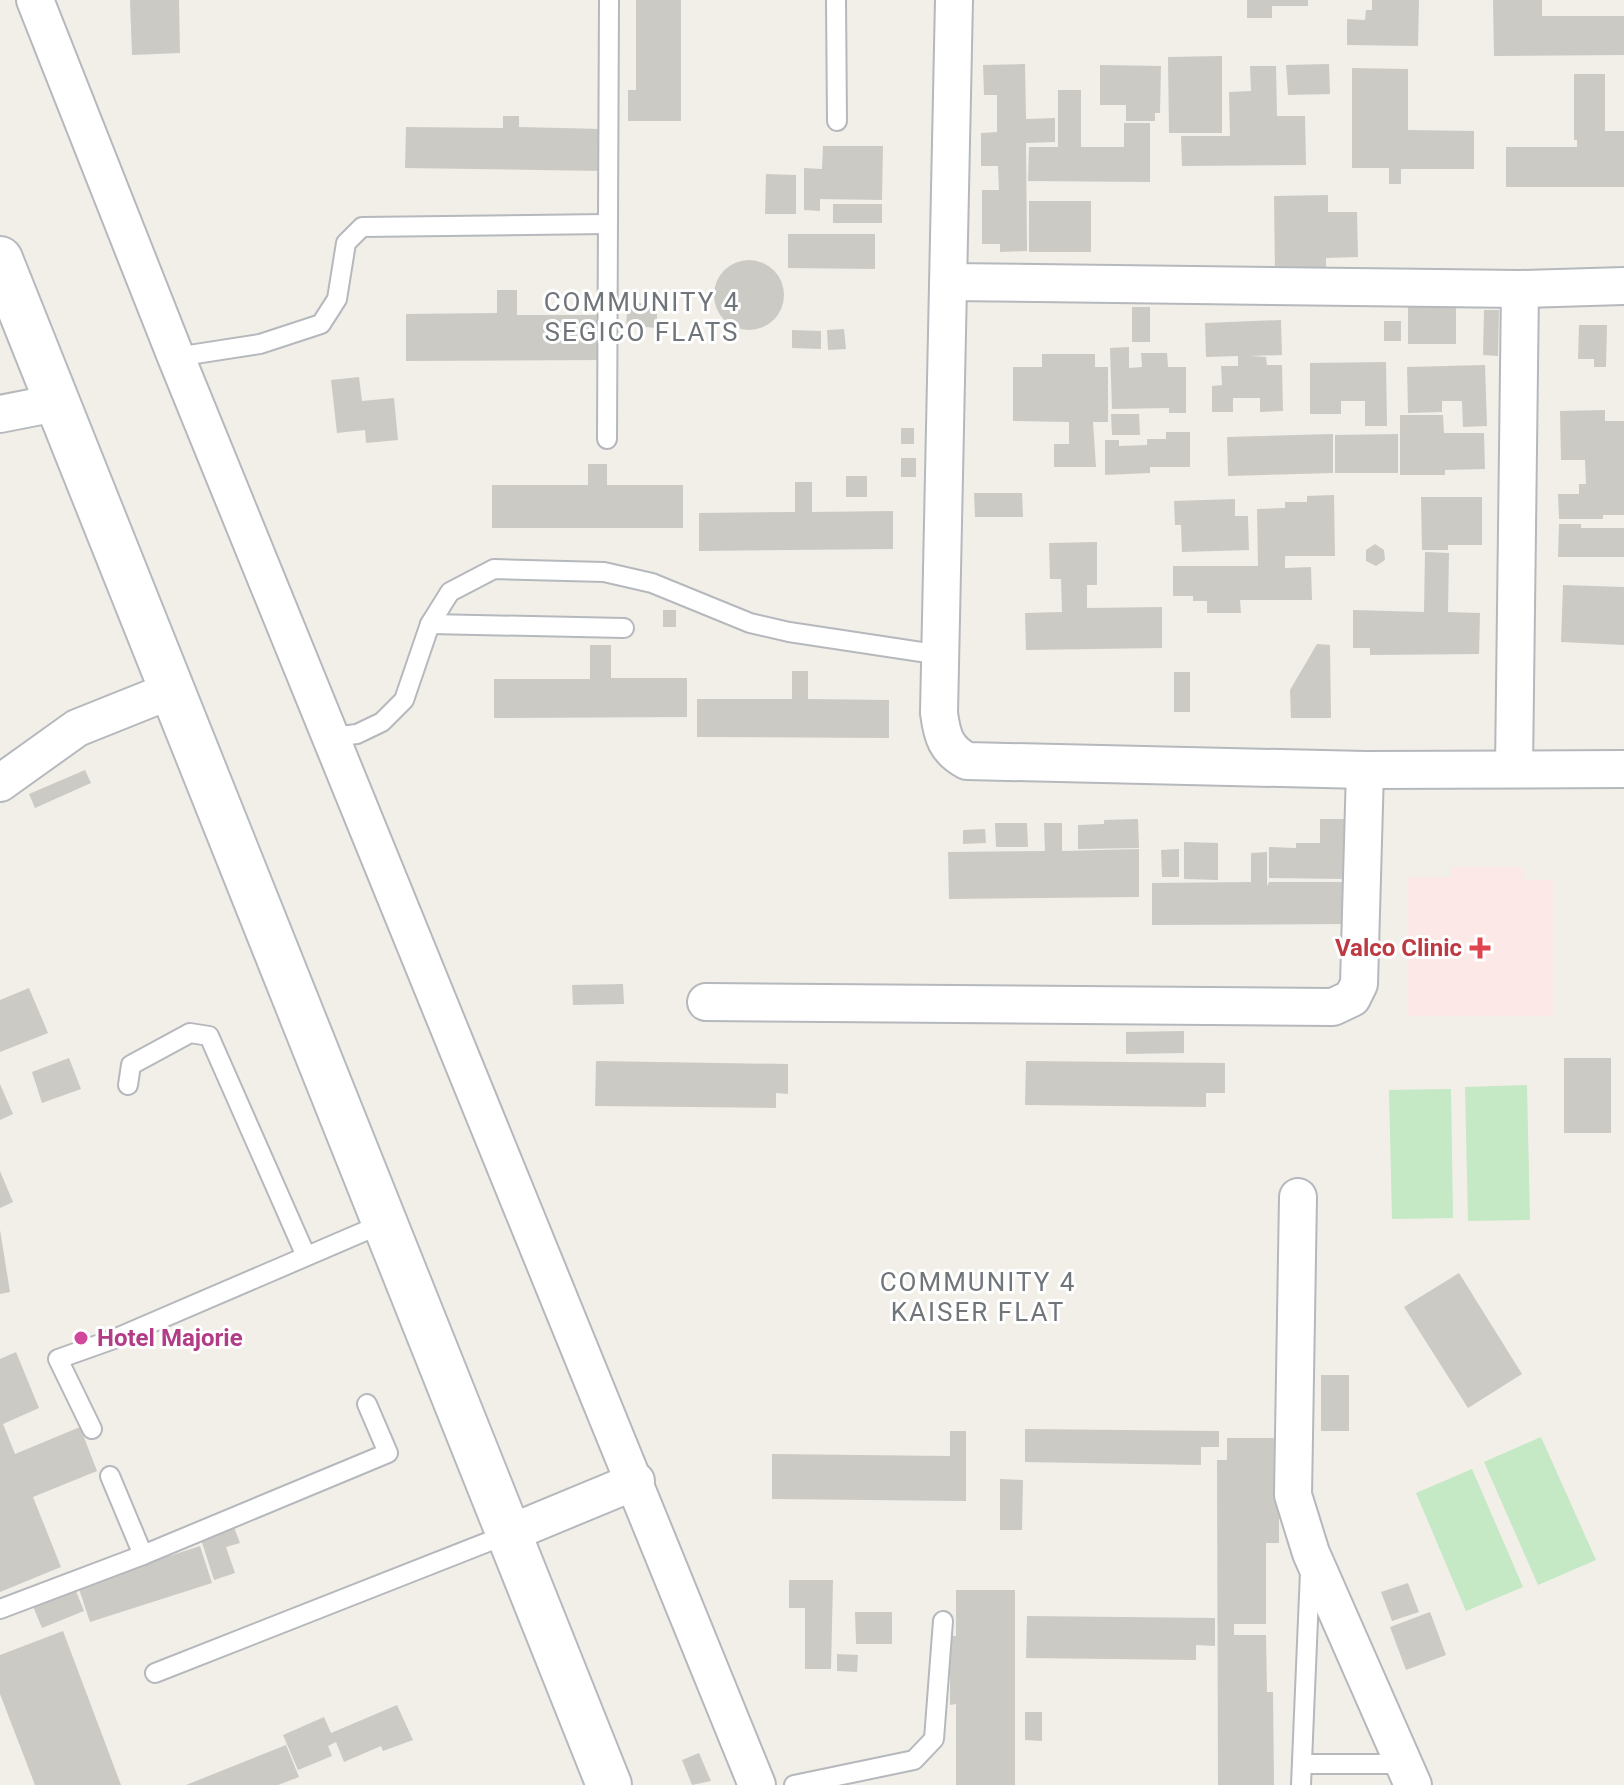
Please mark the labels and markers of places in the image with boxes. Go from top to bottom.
place label: Valco Clinic [1335,934,1462,962]
marker: Valco Clinic [1469,937,1491,959]
place label: Hotel Majorie [97,1324,243,1352]
marker: Hotel Majorie [72,1329,90,1347]

